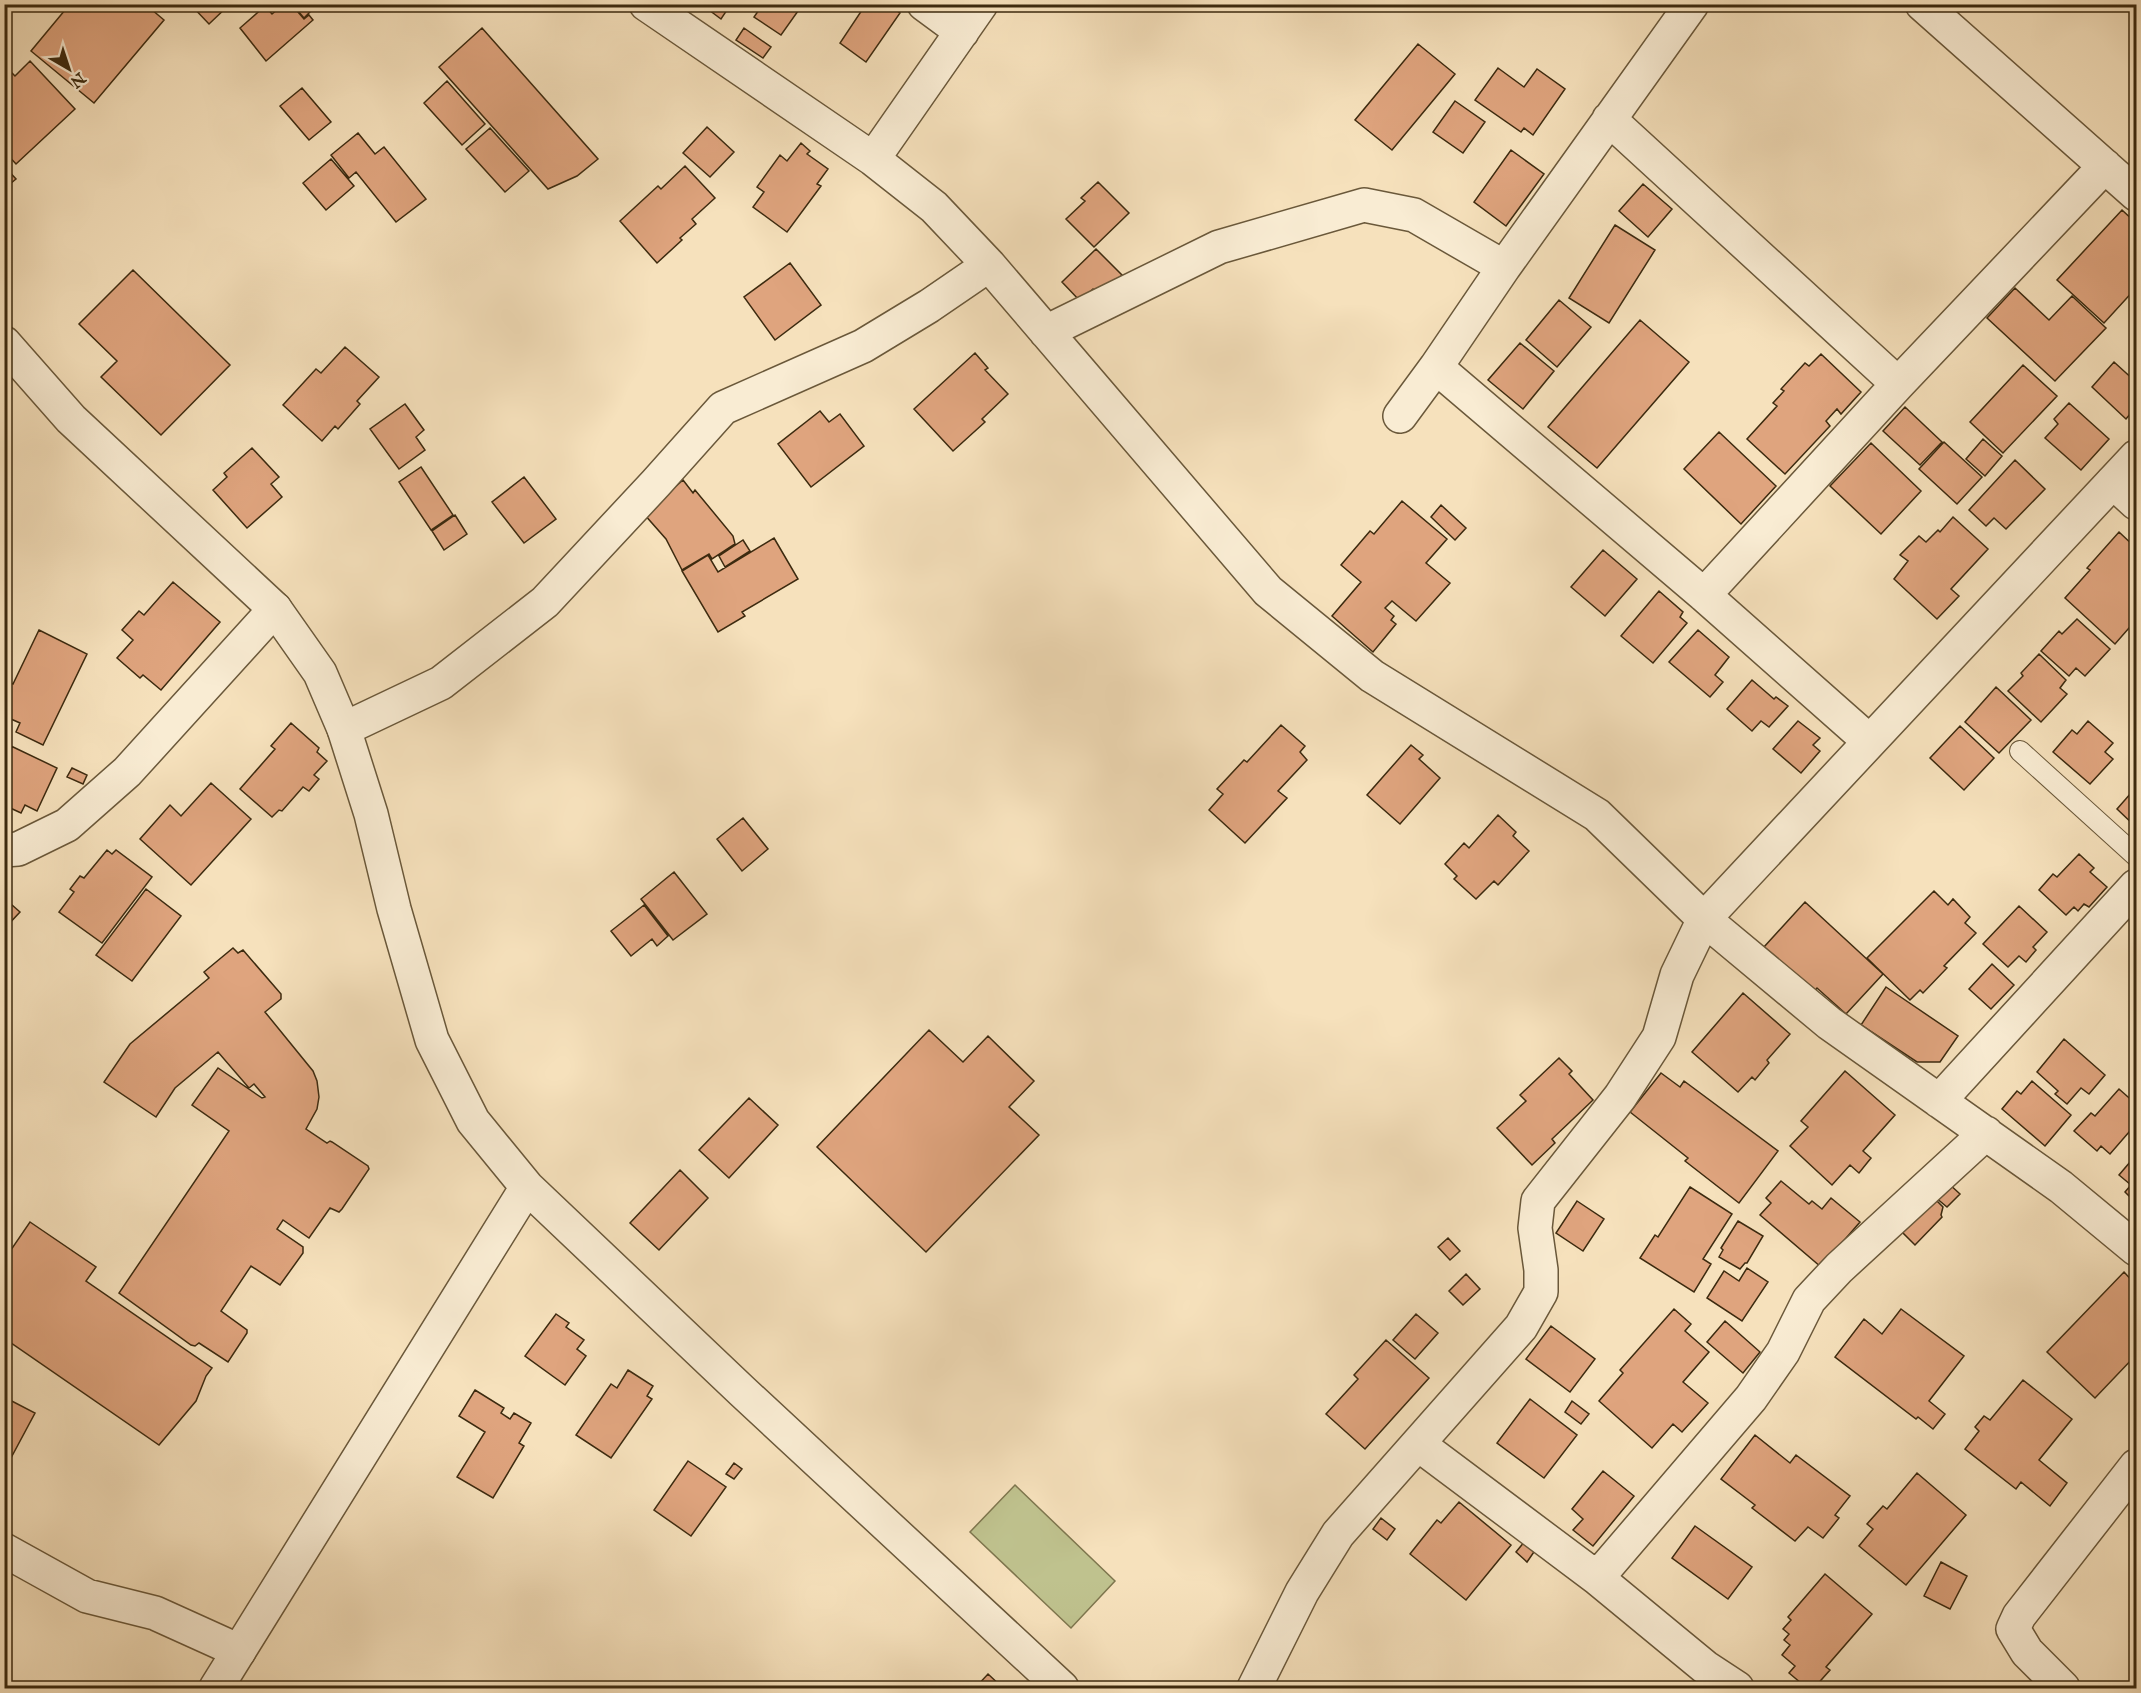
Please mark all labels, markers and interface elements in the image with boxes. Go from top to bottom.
north arrow [39,39,99,99]
text: N [65,66,90,91]

